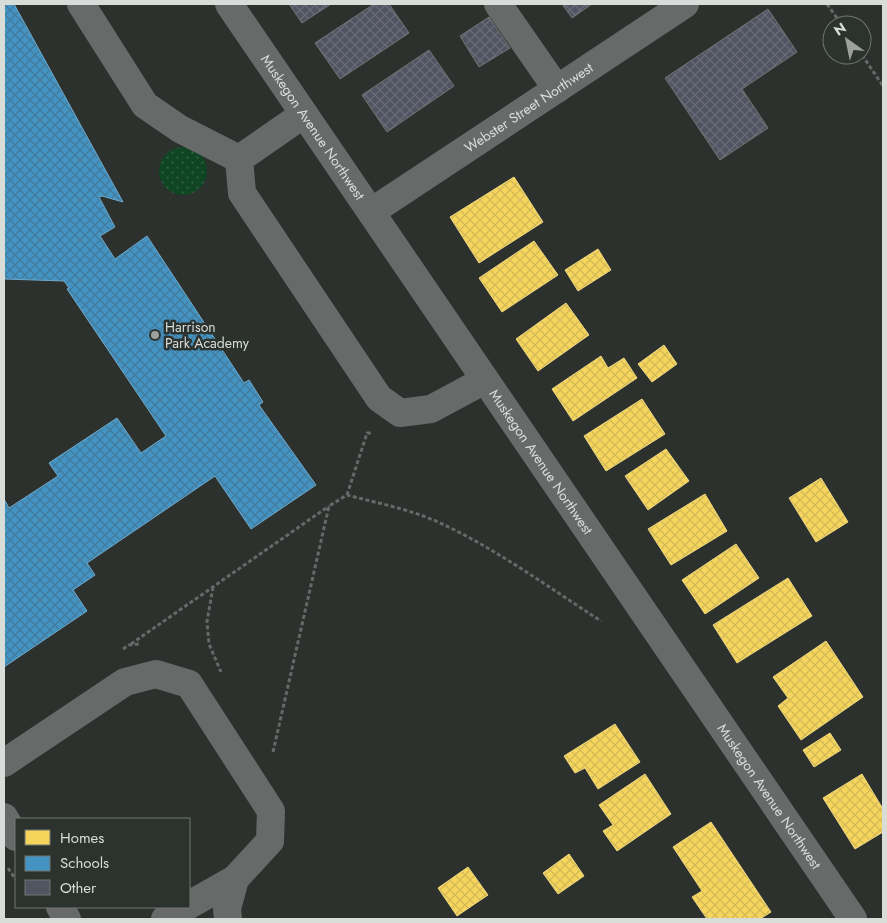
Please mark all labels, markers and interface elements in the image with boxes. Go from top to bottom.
north arrow [822,15,872,65]
text: N [830,18,850,41]
street label: Muskegon Avenue Northwest [256,50,370,204]
street label: Webster Street Northwest [460,57,597,158]
place label: Harrison Park Academy [165,317,250,353]
marker: Harrison Park Academy [149,329,161,341]
street label: Muskegon Avenue Northwest [484,385,598,539]
street label: Muskegon Avenue Northwest [713,720,826,874]
legend [15,818,190,908]
text: Homes [60,827,104,849]
text: Schools [60,852,109,874]
text: Other [60,877,97,899]

